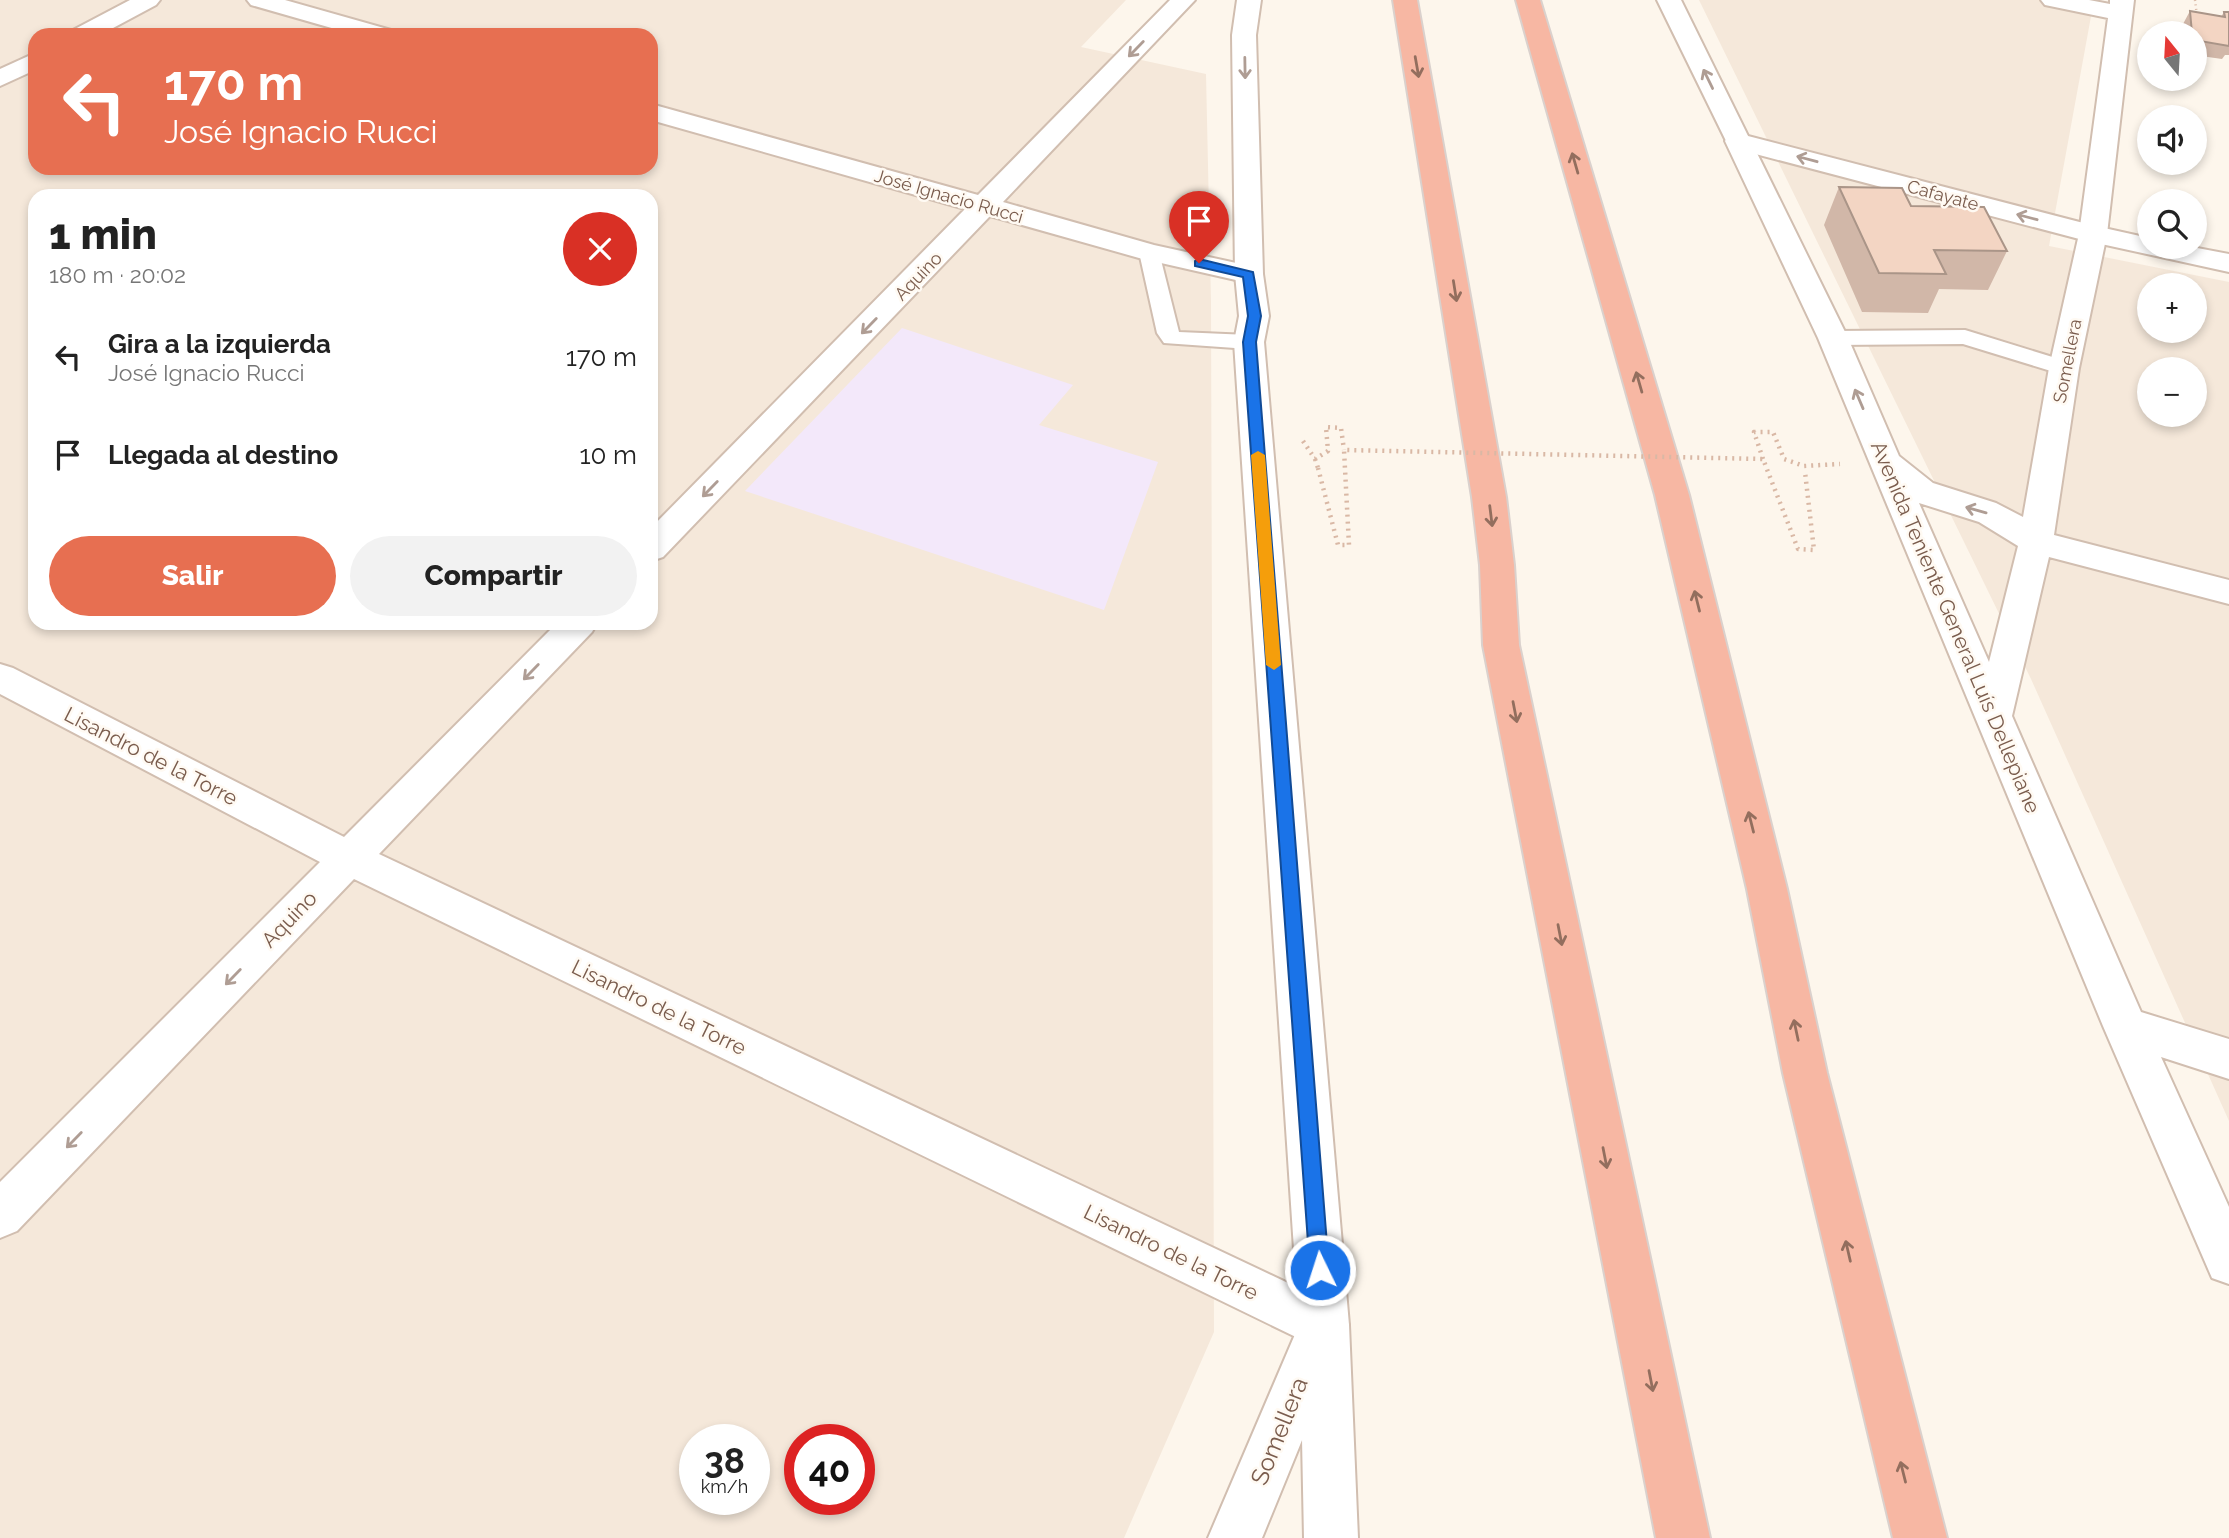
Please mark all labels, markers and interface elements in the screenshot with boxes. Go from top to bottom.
north arrow [2137,21,2207,91]
map controls [2137,21,2207,427]
one-way arrow [1128,40,1145,57]
text: 170 m [164,54,303,111]
one-way arrow [1410,55,1424,78]
icon: left [49,56,140,147]
one-way arrow [1238,56,1251,79]
one-way arrow [1701,69,1714,90]
button: sound [2137,105,2207,175]
text: José Ignacio Rucci [164,113,437,150]
one-way arrow [1568,152,1581,174]
one-way arrow [1796,152,1819,165]
street label: José Ignacio Rucci [872,165,1026,227]
street label: Cafayate [1905,175,1981,215]
button: search [2137,189,2207,259]
pin [1169,191,1229,263]
icon: arrive [1180,202,1218,240]
text: 1 min [49,210,157,259]
one-way arrow [2016,210,2039,223]
button: close [563,212,637,286]
street label: Aquino [890,247,946,304]
text: 180 m · 20:02 [49,261,186,288]
button: + [2137,273,2207,343]
one-way arrow [1449,280,1462,302]
one-way arrow [861,317,878,334]
street label: Somellera [2049,317,2085,405]
text: Gira a la izquierda [108,329,331,359]
icon: left [49,338,87,376]
text: 170 m [566,342,637,372]
button: − [2137,357,2207,427]
text: José Ignacio Rucci [108,359,305,386]
one-way arrow [1631,371,1644,393]
one-way arrow [1852,388,1865,410]
icon: arrive [49,436,87,474]
street label: Avenida Teniente General Luís Dellepiane [1866,437,2046,817]
text: Llegada al destino [108,440,338,470]
text: 10 m [579,440,637,470]
one-way arrow [702,480,719,497]
one-way arrow [1965,502,1987,515]
one-way arrow [1485,504,1498,527]
button: Salir [49,536,336,616]
button: Compartir [350,536,637,616]
one-way arrow [1690,590,1703,613]
one-way arrow [523,663,540,680]
one-way arrow [1508,700,1522,723]
street label: Lisandro de la Torre [60,702,242,810]
one-way arrow [1744,811,1757,834]
street label: Aquino [256,886,322,952]
one-way arrow [1554,923,1567,946]
street label: Lisandro de la Torre [568,954,750,1060]
one-way arrow [224,968,241,985]
one-way arrow [1789,1019,1803,1042]
one-way arrow [65,1131,82,1148]
one-way arrow [1599,1146,1613,1169]
street label: Lisandro de la Torre [1080,1199,1262,1305]
position arrow [1283,1233,1357,1307]
one-way arrow [1840,1240,1854,1263]
one-way arrow [1644,1369,1658,1392]
street label: Somellera [1244,1373,1314,1489]
speed limit sign: 40 [784,1424,875,1515]
text: 38 [704,1440,745,1481]
one-way arrow [1896,1461,1909,1484]
text: km/h [701,1476,748,1497]

